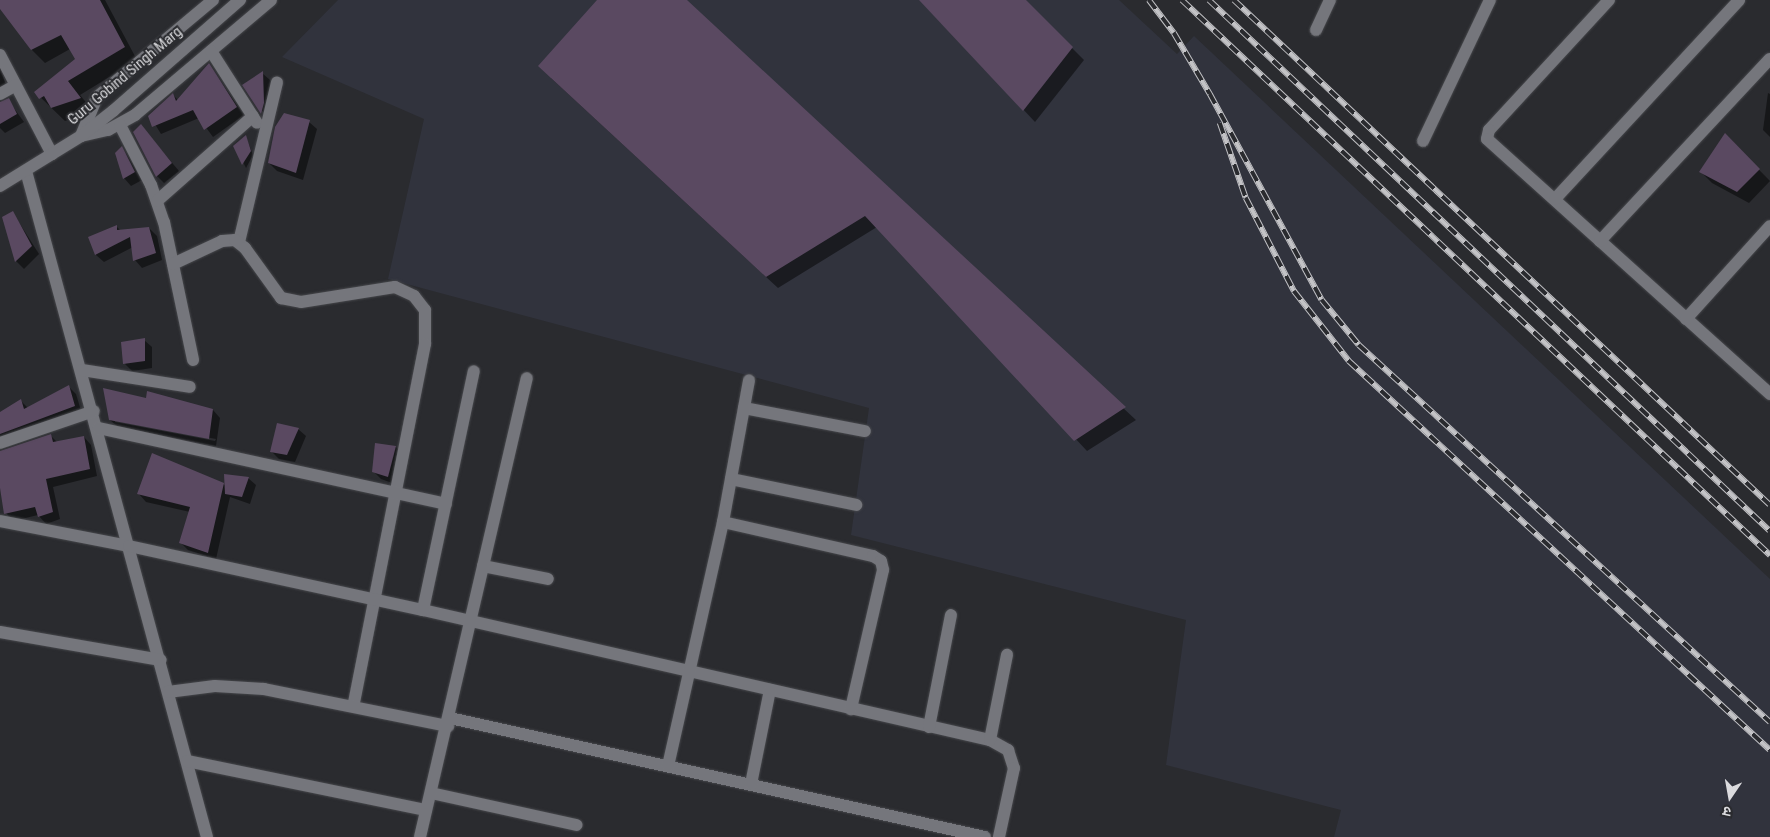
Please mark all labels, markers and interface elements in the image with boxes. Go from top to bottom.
street label: Guru Gobind Singh Marg [64,23,186,129]
north arrow [1705,772,1755,822]
text: उ [1721,803,1733,820]

